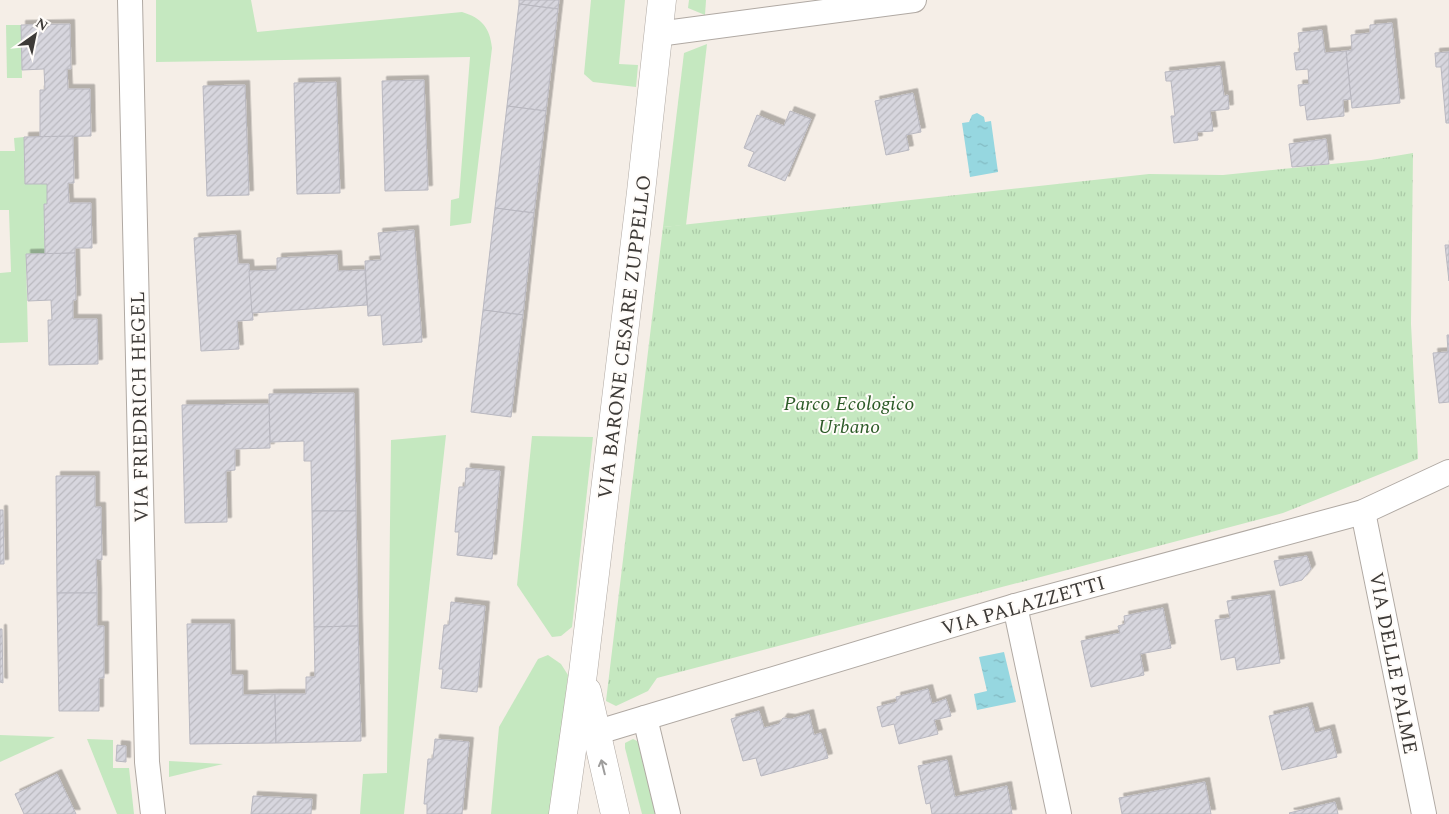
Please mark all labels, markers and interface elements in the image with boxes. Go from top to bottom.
north arrow [10,10,60,60]
text: N [31,13,52,36]
street label: VIA BARONE CESARE ZUPPELLO [590,173,660,501]
street label: VIA FRIEDRICH HEGEL [123,291,157,523]
park label: Parco Ecologico Urbano [784,389,914,442]
street label: VIA PALAZZETTI [938,568,1109,644]
street label: VIA DELLE PALME [1361,569,1425,757]
one-way arrow [598,759,607,775]

